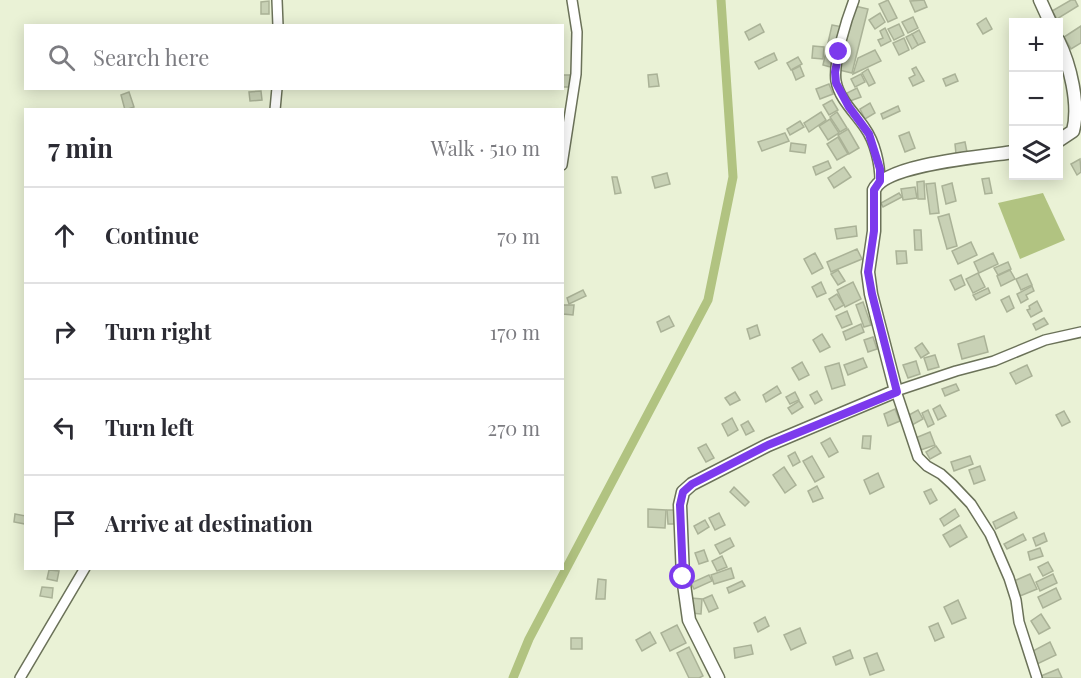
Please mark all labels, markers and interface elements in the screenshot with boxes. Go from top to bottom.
map controls [1009,18,1063,180]
button: + [1009,18,1063,72]
search box [24,24,564,90]
route end [825,38,851,64]
icon: search [45,41,78,74]
text: Search here [93,42,209,72]
button: − [1009,72,1063,126]
button: layers [1009,126,1063,180]
text: 7 min [48,130,113,165]
text: Walk · 510 m [431,134,540,161]
icon: ahead [48,219,81,252]
text: Continue [105,220,199,250]
text: 70 m [497,222,540,249]
icon: right [48,315,81,348]
text: Turn right [105,316,211,346]
text: 170 m [490,318,540,345]
icon: left [48,411,81,444]
text: Turn left [105,412,194,442]
text: 270 m [488,414,540,441]
icon: arrive [48,507,81,540]
text: Arrive at destination [105,508,313,538]
route start [669,563,695,589]

